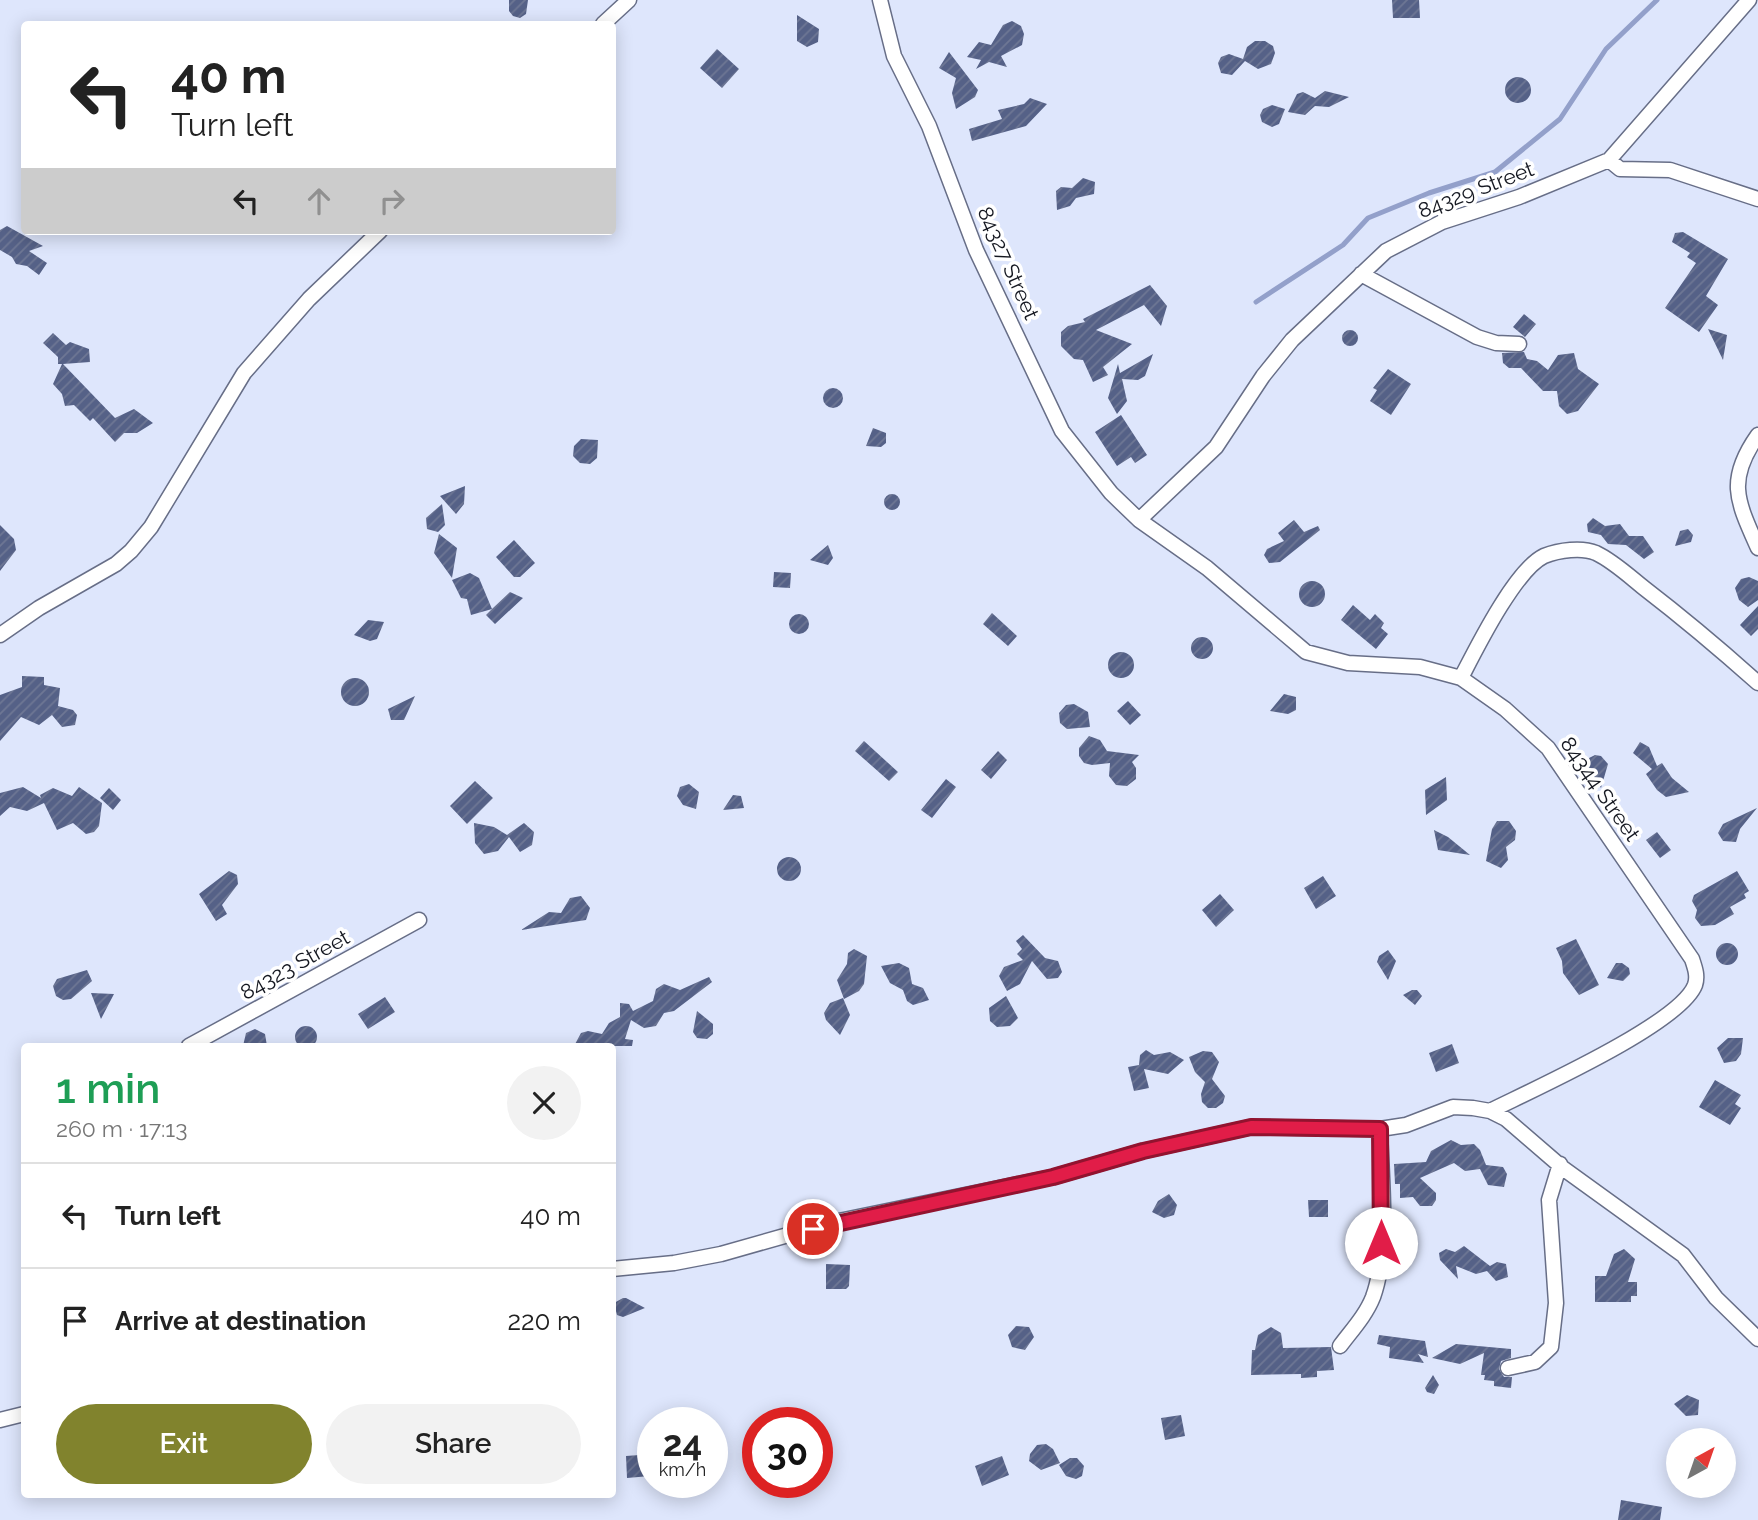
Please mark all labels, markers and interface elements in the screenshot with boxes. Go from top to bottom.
text: 40 m [171,47,286,104]
icon: left [56,49,147,140]
text: Turn left [171,106,293,143]
street label: 84329 Street [1414,156,1537,223]
icon: left [227,182,265,220]
icon: ahead [300,182,338,220]
icon: right [373,182,411,220]
street label: 84327 Street [972,202,1044,323]
street label: 84344 Street [1555,732,1646,846]
street label: 84323 Street [236,924,354,1005]
text: 1 min [56,1064,160,1113]
button: close [507,1066,581,1140]
text: 260 m · 17:13 [56,1115,187,1142]
icon: left [56,1197,94,1235]
pin [783,1199,843,1259]
text: Turn left [115,1201,221,1231]
text: 40 m [520,1201,581,1231]
position arrow [1344,1206,1418,1280]
icon: arrive [794,1210,832,1248]
icon: arrive [56,1302,94,1340]
text: Arrive at destination [115,1306,366,1336]
text: 220 m [507,1306,581,1336]
button: Exit [56,1404,312,1484]
button: Share [326,1404,581,1484]
speed limit sign: 30 [742,1407,833,1498]
text: 24 [663,1423,702,1464]
north arrow [1666,1428,1736,1498]
map controls [1666,1428,1736,1498]
text: km/h [659,1459,706,1480]

